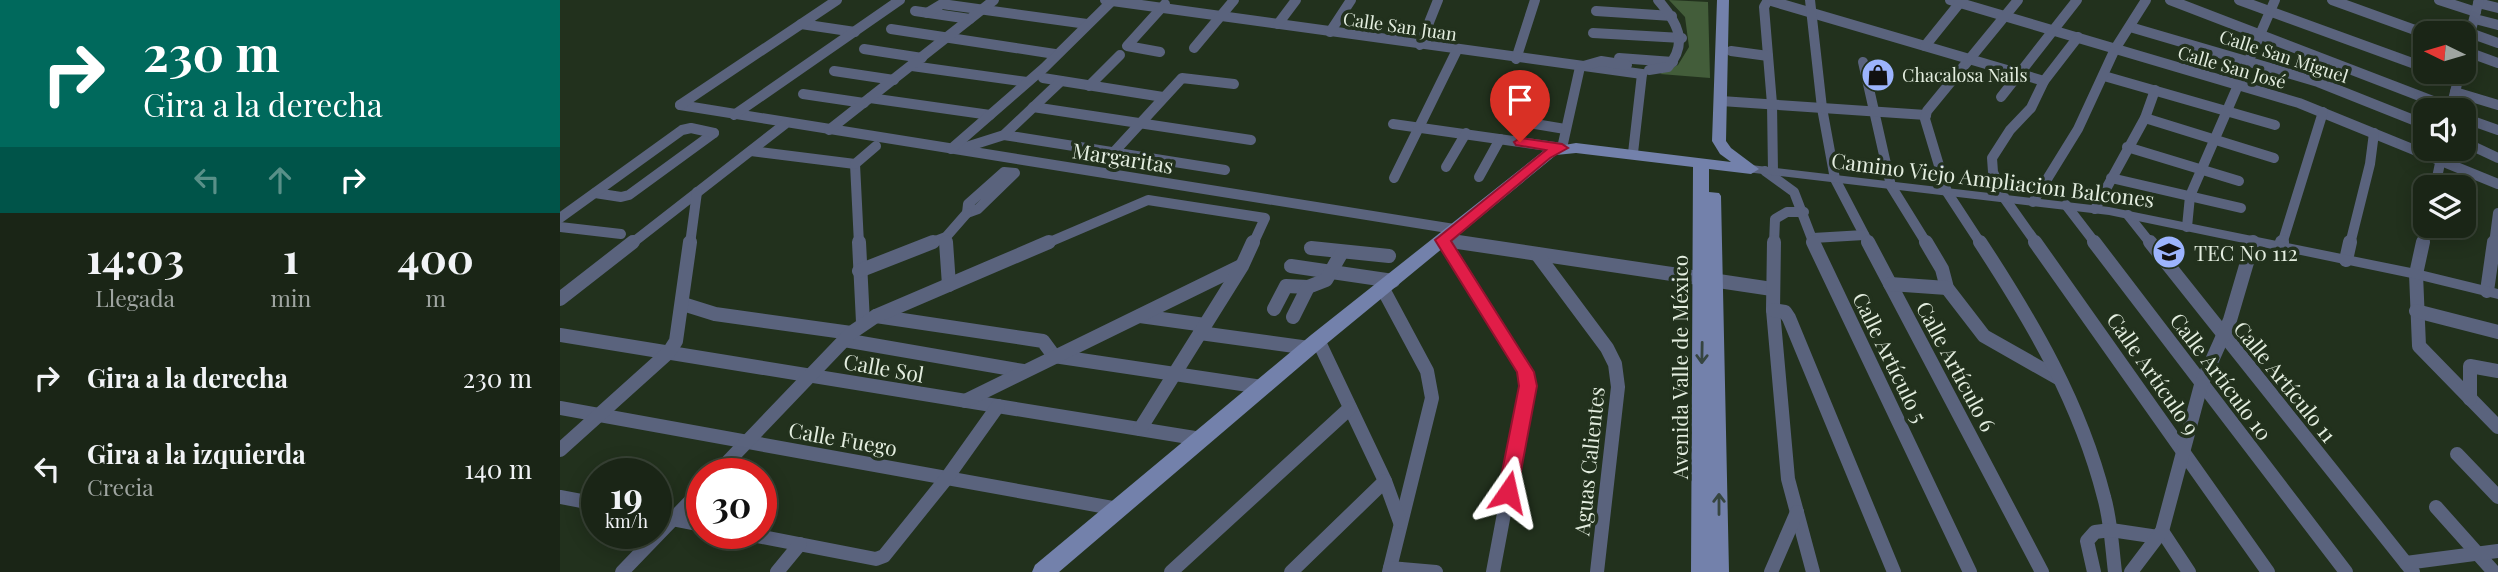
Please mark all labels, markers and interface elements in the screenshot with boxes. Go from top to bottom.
street label: Calle San Juan [1342,6,1459,46]
text: 230 m [143,19,280,84]
north arrow [2413,21,2476,84]
map controls [2413,21,2476,238]
street label: Calle San Miguel [2217,24,2351,88]
icon: right [28,28,119,119]
street label: Calle San José [2175,40,2289,94]
shop icon: Chacalosa Nails [1859,56,1897,94]
place label: Chacalosa Nails [1902,63,2028,87]
pin [1490,70,1550,142]
icon: arrive [1501,81,1539,119]
text: Gira a la derecha [143,82,383,125]
button: sound [2413,98,2476,161]
street label: Margaritas [1070,135,1176,179]
street label: Camino Viejo Ampliacion Balcones [1830,145,2156,213]
icon: left [188,161,226,199]
icon: ahead [261,161,299,199]
icon: right [334,161,372,199]
button: layers [2413,175,2476,238]
text: 14:03 [86,229,184,285]
text: 1 [283,229,299,285]
text: 400 [397,229,474,285]
school or university icon: TEC N0 112 [2150,233,2188,271]
place label: TEC N0 112 [2194,238,2298,266]
street label: Avenida Valle de México [1665,255,1693,480]
text: Llegada [95,282,175,313]
text: min [270,282,311,313]
text: m [425,282,446,313]
street label: Calle Artículo 5 [1847,287,1935,427]
street label: Calle Artículo 6 [1911,296,2003,436]
street label: Calle Artículo 9 [2101,306,2207,440]
street label: Calle Artículo 10 [2165,306,2279,446]
street label: Calle Artículo 11 [2228,314,2344,448]
one-way arrow [1695,341,1709,364]
street label: Calle Sol [842,346,926,388]
icon: right [28,359,66,397]
text: Gira a la derecha [87,360,288,395]
text: 230 m [463,360,532,395]
street label: Aguas Calientes [1566,385,1610,538]
street label: Calle Fuego [787,415,899,461]
text: Gira a la izquierda [87,436,306,471]
icon: left [28,450,66,488]
text: 140 m [464,451,532,486]
position arrow [1471,455,1545,529]
speed limit sign: 30 [686,458,777,549]
text: Crecia [87,471,154,502]
text: 19 [610,471,643,518]
one-way arrow [1712,493,1726,516]
text: km/h [605,509,648,533]

